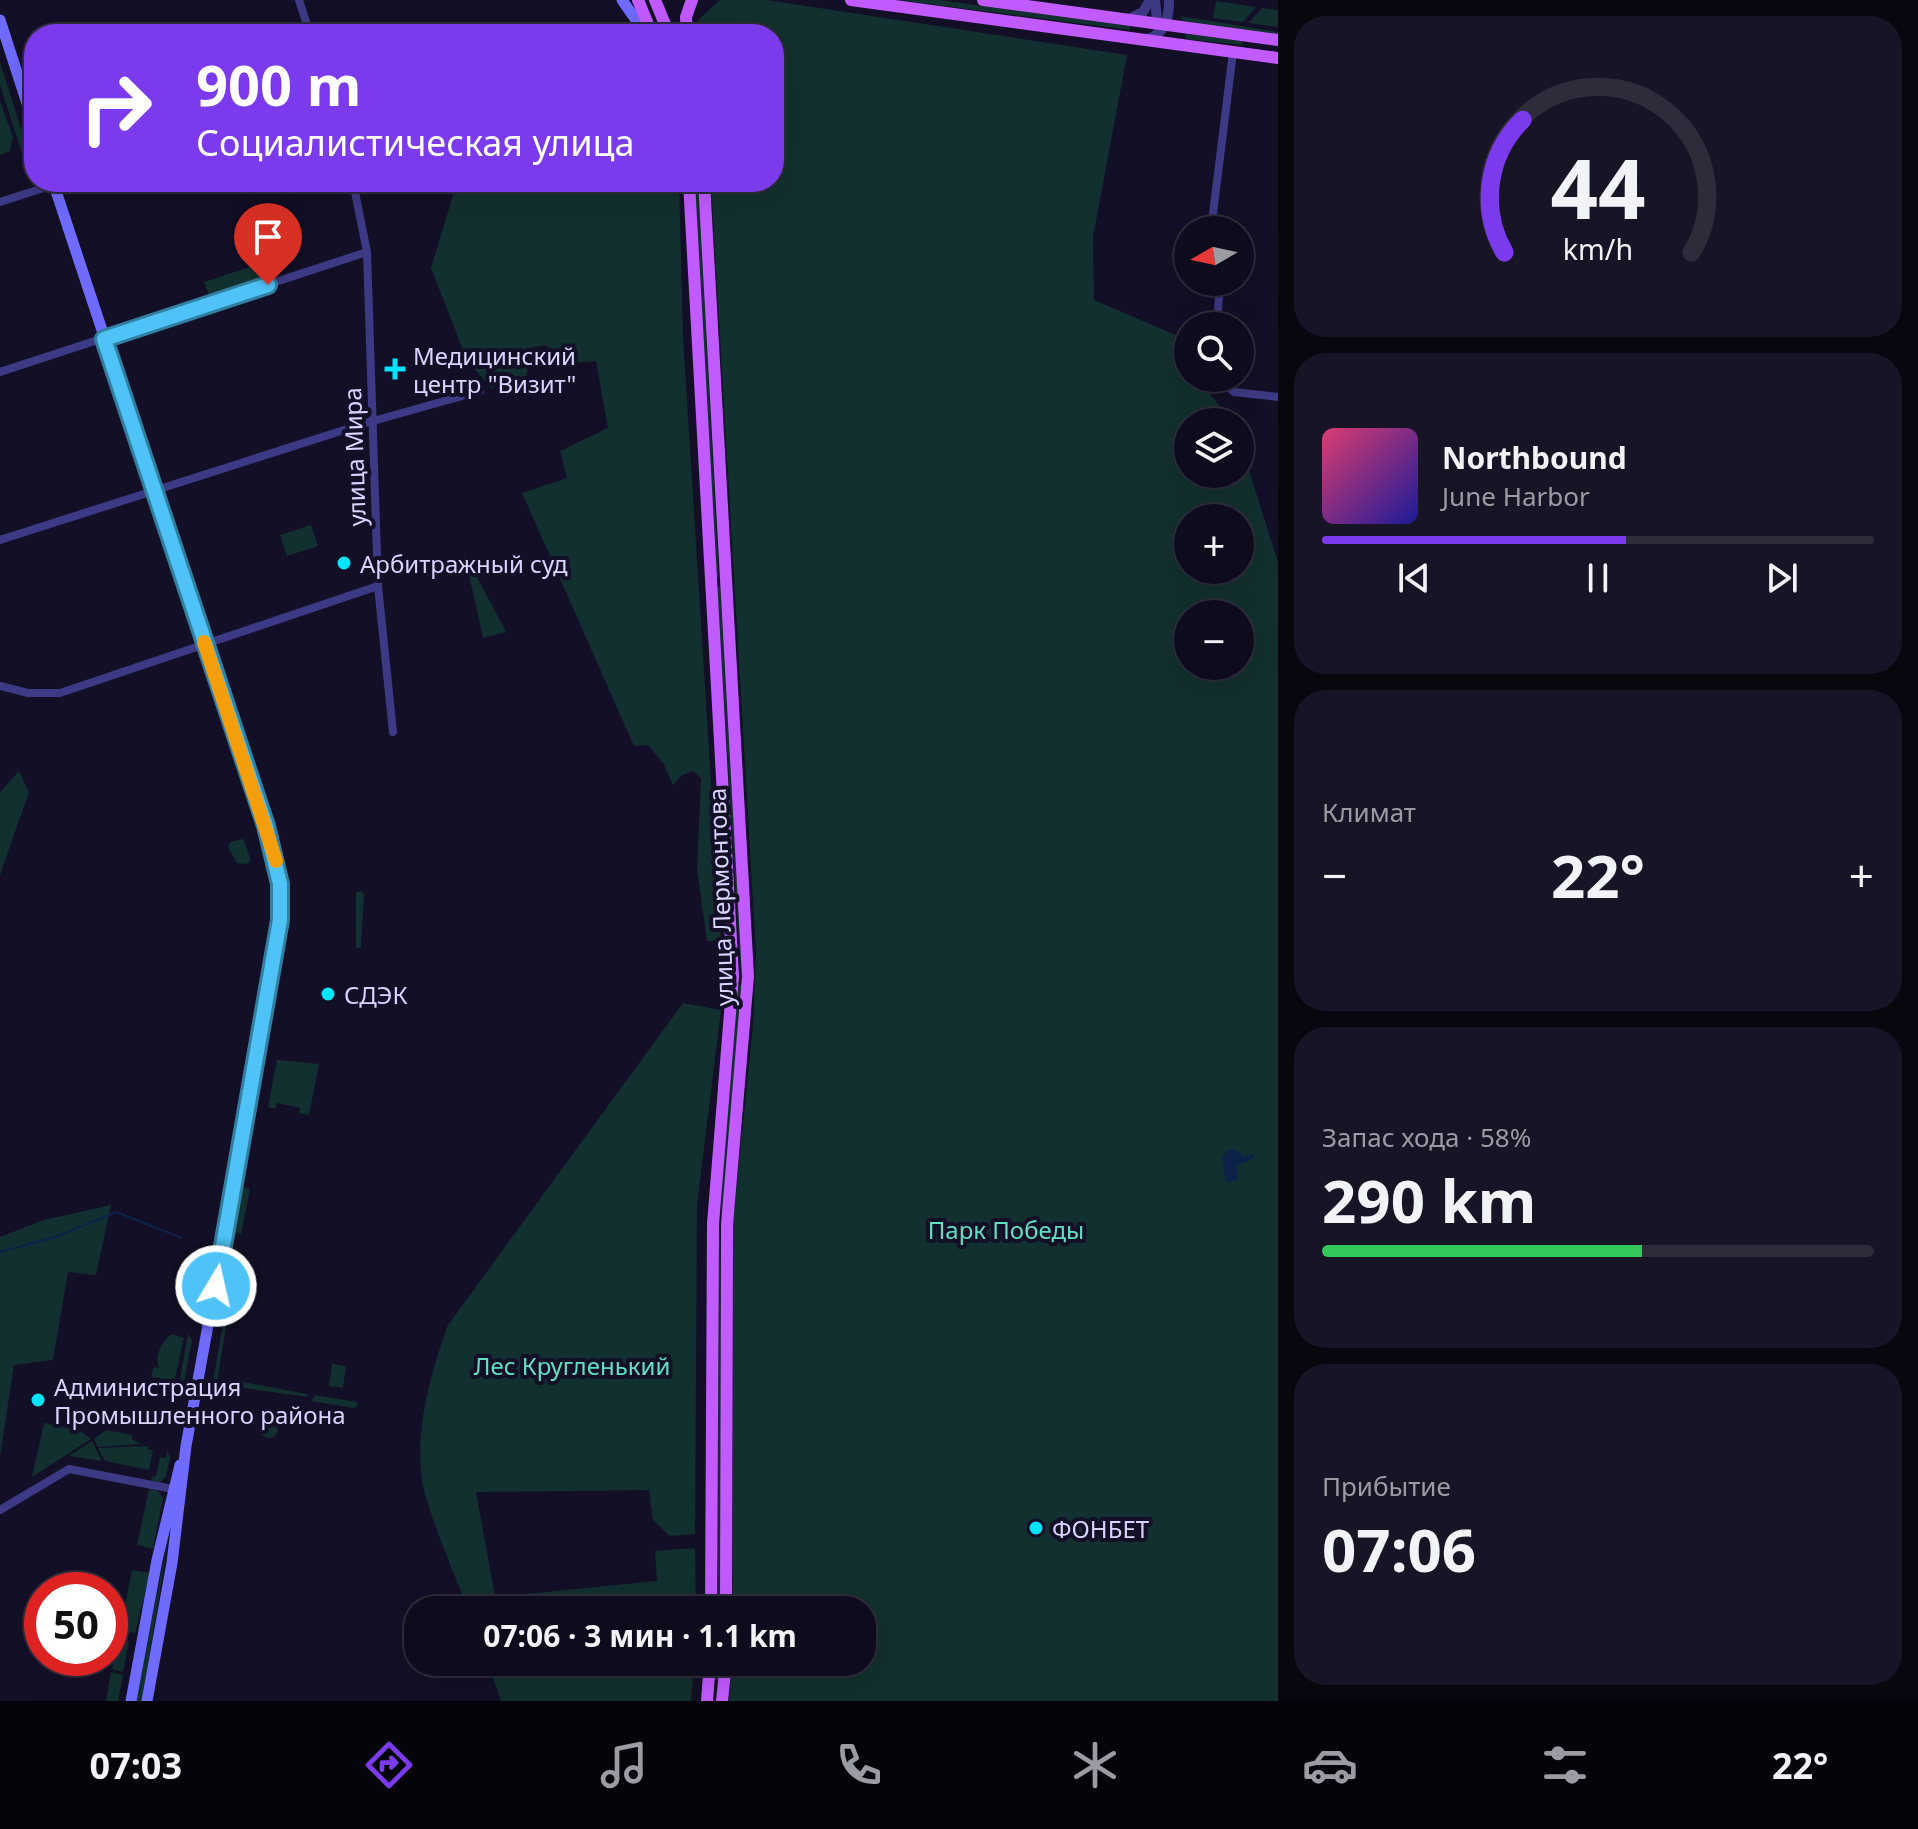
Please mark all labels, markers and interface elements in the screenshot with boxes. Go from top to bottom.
text: 900 m [196,46,361,122]
icon: right [64,56,168,160]
text: Социалистическая улица [196,118,635,167]
text: 44 [1550,129,1646,242]
pin [234,203,302,285]
icon: arrive [246,215,290,259]
north arrow [1174,216,1254,296]
map controls [1174,216,1254,680]
text: km/h [1563,229,1633,268]
button: search [1174,312,1254,392]
place label: Медицинский центр "Визит" [413,339,576,400]
marker: Медицинский центр "Визит" [384,358,406,380]
street label: улица Мира [335,387,373,527]
button: layers [1174,408,1254,488]
text: Northbound [1442,437,1627,478]
text: June Harbor [1442,478,1590,514]
button: + [1174,504,1254,584]
place label: Арбитражный суд [360,547,568,580]
marker: Арбитражный суд [335,554,353,572]
icon: previous [1392,556,1436,600]
icon: pause [1576,556,1620,600]
icon: next [1760,556,1804,600]
button: − [1174,600,1254,680]
street label: улица Лермонтова [700,787,740,1007]
text: Климат [1322,794,1416,830]
text: 22° [1551,834,1645,916]
text: − [1322,845,1347,905]
text: + [1849,845,1874,905]
place label: СДЭК [344,978,407,1011]
marker: СДЭК [319,985,337,1003]
text: Запас хода · 58% [1322,1119,1531,1155]
text: 290 km [1322,1159,1536,1241]
park label: Парк Победы [928,1213,1084,1246]
position arrow [174,1244,258,1328]
park label: Лес Кругленький [474,1349,670,1382]
place label: Администрация Промышленного района [54,1370,346,1431]
marker: Администрация Промышленного района [29,1391,47,1409]
text: Прибытие [1322,1468,1451,1504]
text: 07:06 [1322,1508,1476,1590]
place label: ФОНБЕТ [1052,1512,1150,1545]
marker: ФОНБЕТ [1027,1519,1045,1537]
speed limit sign: 50 [24,1572,128,1676]
text: 07:06 · 3 мин · 1.1 km [483,1615,797,1656]
icon: directions [361,1737,417,1793]
icon: music [596,1737,652,1793]
icon: phone [831,1737,887,1793]
icon: climate [1067,1737,1123,1793]
icon: car [1302,1737,1358,1793]
icon: filters [1537,1737,1593,1793]
text: 07:03 [90,1741,182,1790]
text: 22° [1772,1741,1828,1790]

